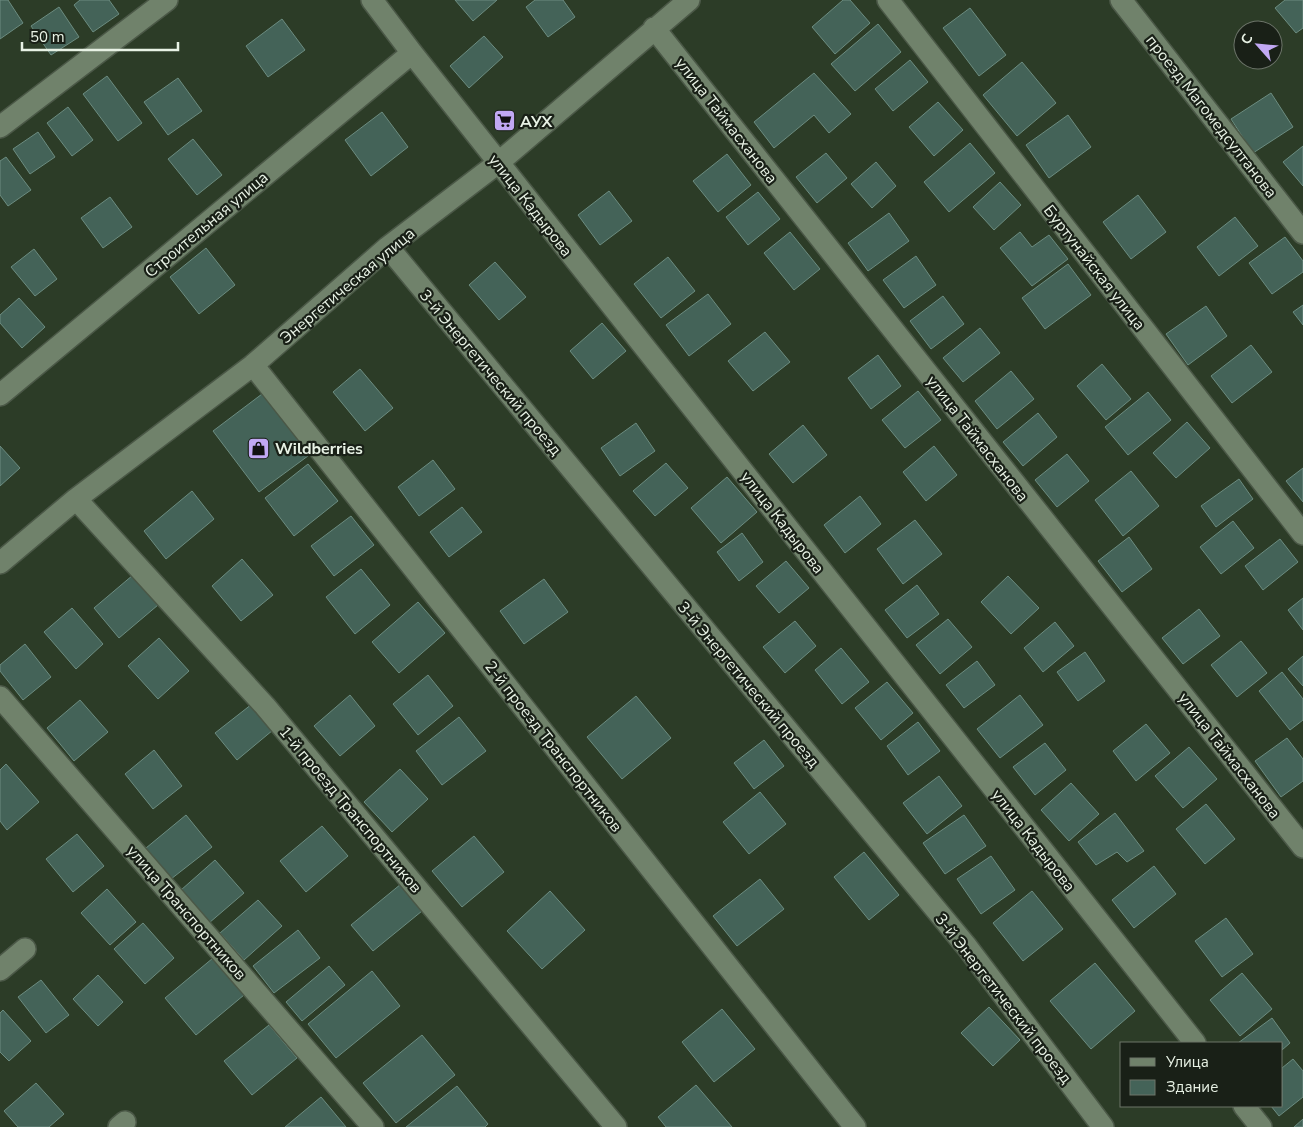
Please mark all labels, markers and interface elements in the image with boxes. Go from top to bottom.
scale bar [22,20,179,52]
north arrow [1233,20,1283,70]
text: 50 m [30,27,65,47]
street label: проезд Магомедсултанова [1141,30,1282,203]
text: С [1236,30,1258,48]
street label: улица Таймасханова [670,53,783,188]
supermarket icon: АУХ [492,109,516,133]
place label: АУХ [520,111,553,133]
street label: улица Кадырова [483,150,577,262]
street label: Строительная улица [140,167,273,283]
street label: Буртунайская улица [1038,200,1150,335]
street label: Энергетическая улица [276,223,420,349]
street label: 3-й Энергетический проезд [414,285,567,461]
street label: улица Таймасханова [921,371,1034,506]
shop icon: Wildberries [247,436,271,460]
place label: Wildberries [275,438,363,460]
street label: улица Кадырова [735,467,829,579]
street label: 3-й Энергетический проезд [672,597,825,773]
street label: 2-й проезд Транспортников [479,656,627,837]
street label: улица Таймасханова [1173,688,1286,823]
street label: 1-й проезд Транспортников [274,722,427,898]
street label: улица Кадырова [986,785,1080,897]
street label: улица Транспортников [121,840,251,985]
street label: 3-й Энергетический проезд [930,909,1077,1089]
legend [1120,1042,1283,1107]
text: Улица [1165,1052,1209,1072]
text: Здание [1166,1077,1218,1097]

